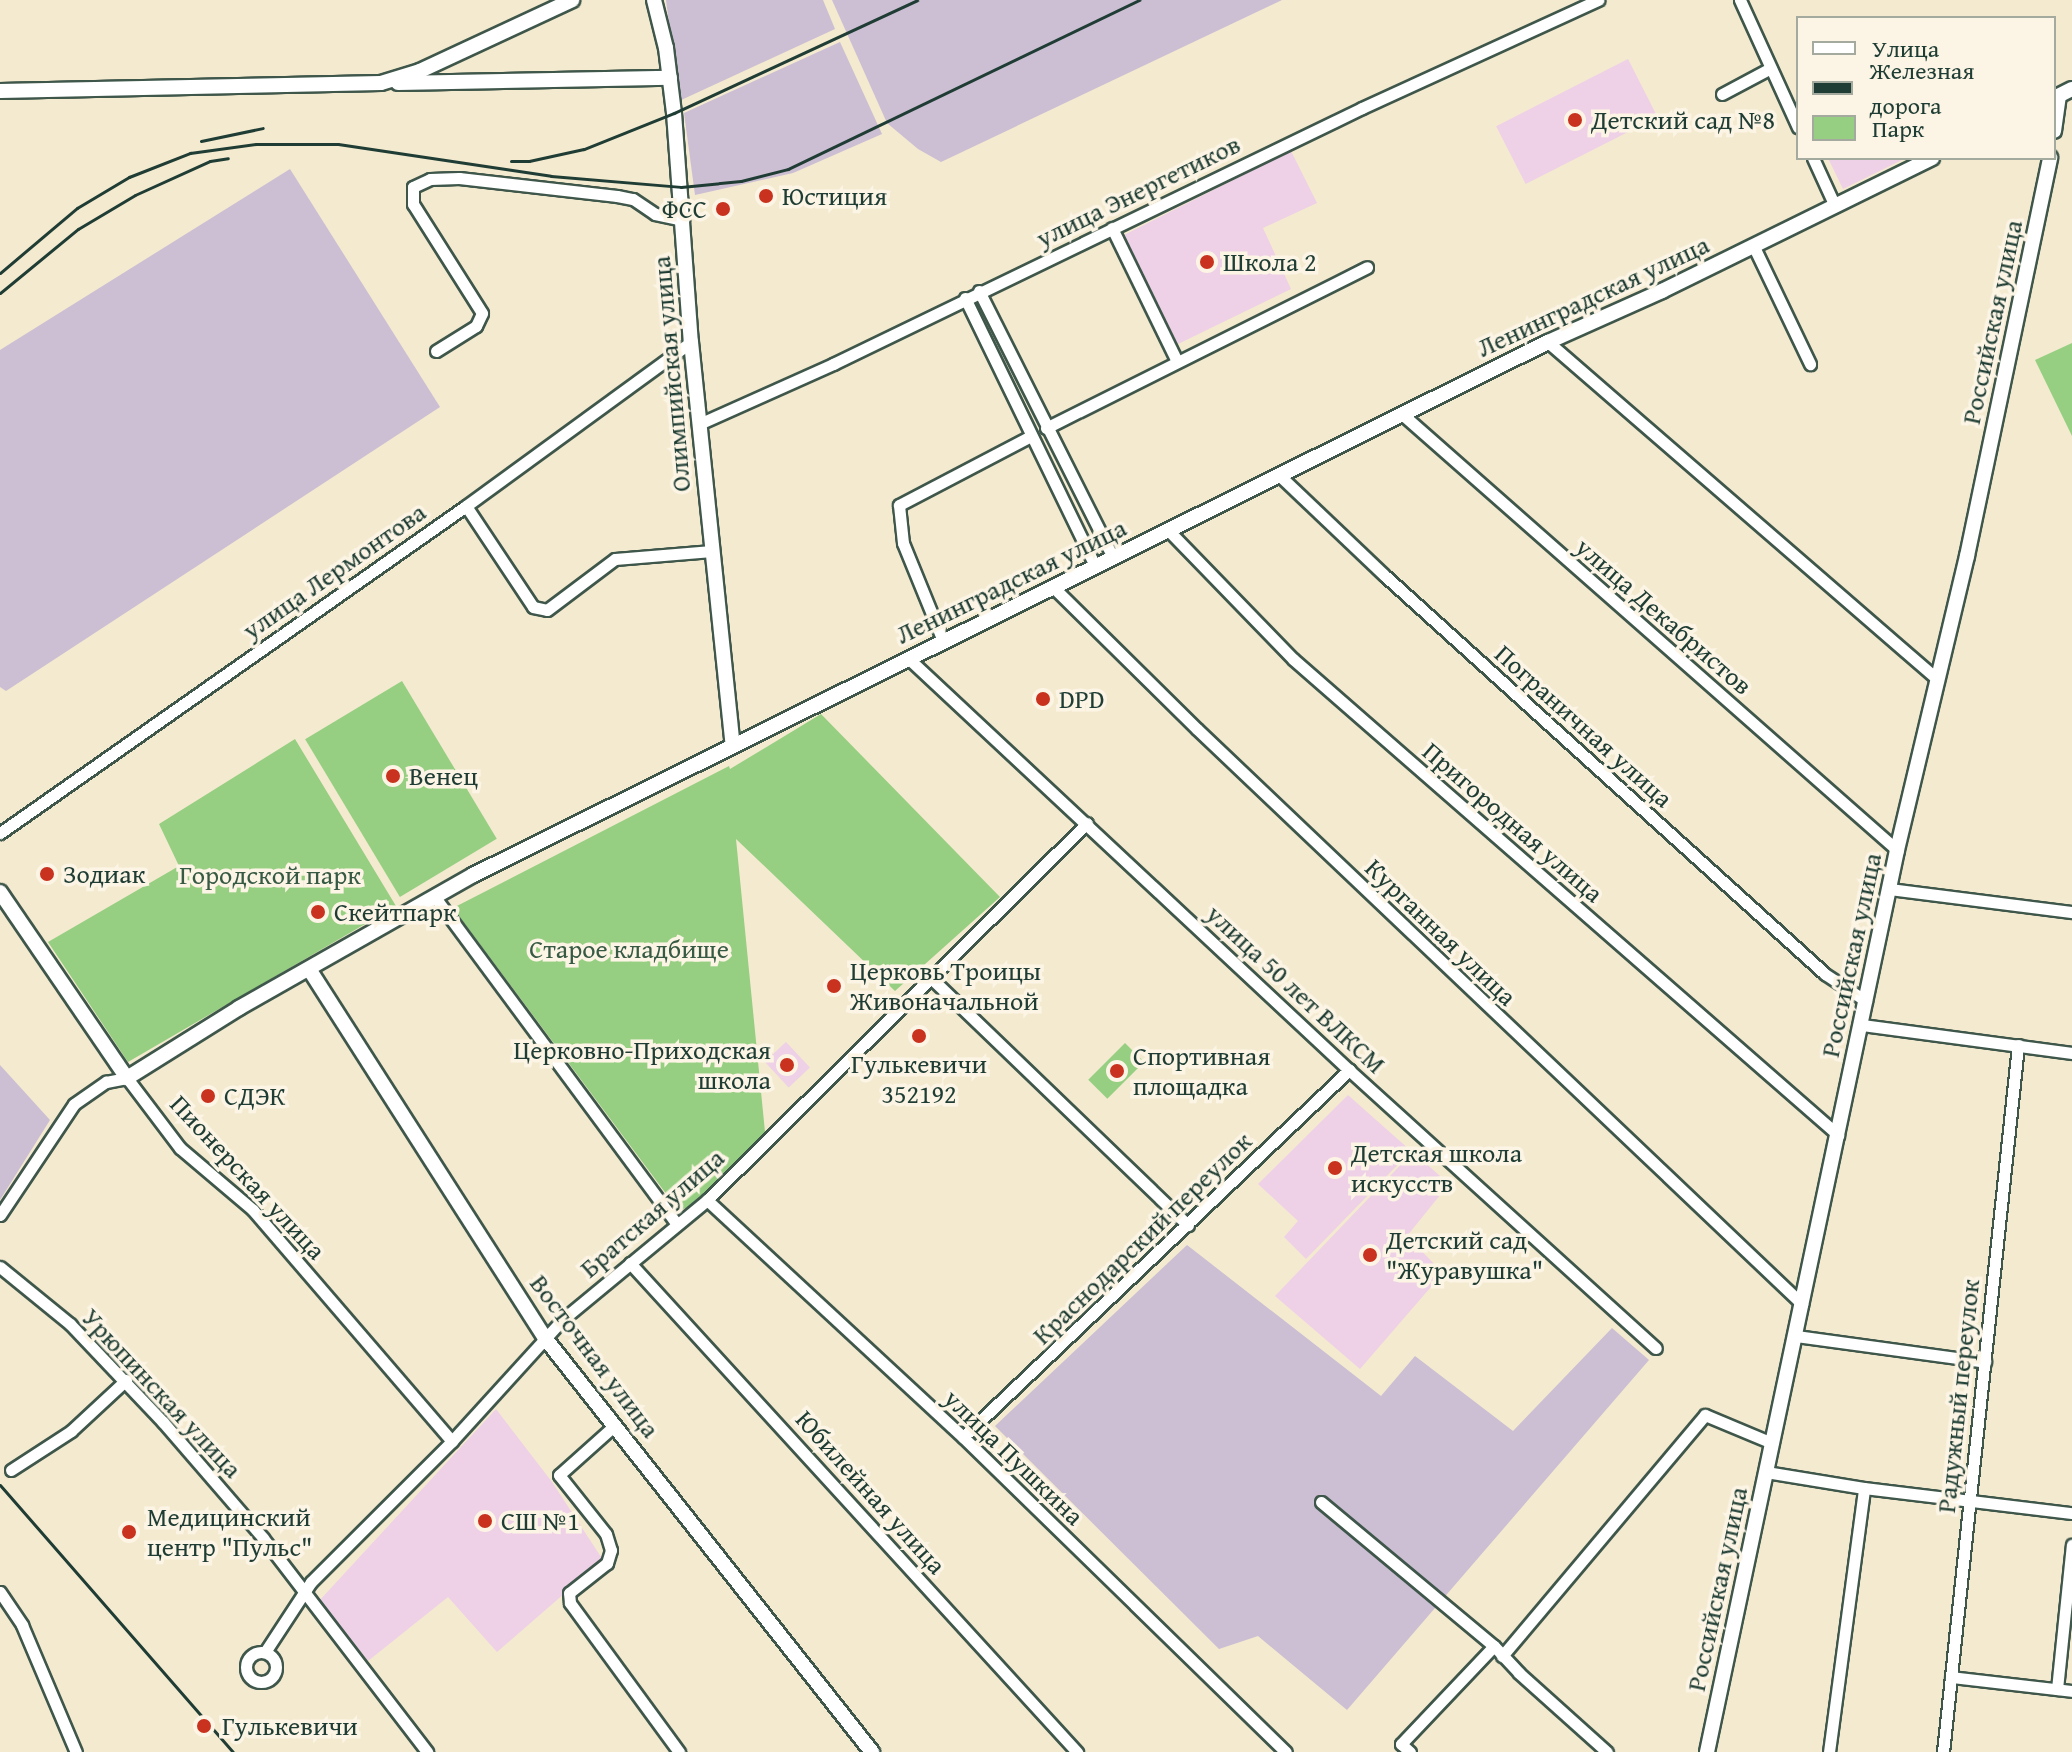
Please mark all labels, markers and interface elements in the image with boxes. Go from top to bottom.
legend [1796,16,2056,160]
text: Улица [1872,31,1939,66]
text: Железная дорога [1869,53,1974,123]
place label: Детский сад №8 [1591,104,1775,136]
marker: Детский сад №8 [1566,111,1584,129]
text: Парк [1872,111,1924,146]
street label: улица Энергетиков [1031,128,1245,254]
place label: Юстиция [782,180,887,212]
marker: Юстиция [757,187,775,205]
place label: ФСС [662,193,707,225]
marker: ФСС [714,200,732,218]
street label: Российская улица [1955,217,2029,427]
street label: Ленинградская улица [1472,229,1714,363]
place label: Школа 2 [1223,246,1317,278]
marker: Школа 2 [1198,253,1216,271]
street label: Олимпийская улица [645,255,697,493]
street label: улица Лермонтова [236,496,432,646]
street label: Ленинградская улица [891,512,1131,650]
street label: улица Декабристов [1569,531,1759,701]
street label: Пограничная улица [1489,638,1679,814]
place label: DPD [1059,683,1105,715]
marker: DPD [1034,690,1052,708]
street label: Пригородная улица [1417,735,1609,909]
place label: Венец [409,760,478,792]
marker: Венец [384,767,402,785]
street label: Российская улица [1814,850,1888,1060]
street label: Курганная улица [1359,852,1523,1012]
place label: Зодиак [63,858,145,890]
park label: Городской парк [179,859,361,891]
marker: Зодиак [38,865,56,883]
place label: Скейтпарк [334,896,457,928]
street label: улица 50 лет ВЛКСМ [1200,898,1392,1080]
marker: Скейтпарк [309,903,327,921]
park label: Старое кладбище [529,933,729,965]
place label: Церковь Троицы Живоначальной [850,955,1041,1016]
marker: Церковь Троицы Живоначальной [825,977,843,995]
marker: Гулькевичи 352192 [910,1027,928,1045]
place label: Церковно-Приходская школа [514,1034,771,1096]
place label: Спортивная площадка [1133,1040,1270,1102]
place label: Гулькевичи 352192 [851,1048,987,1110]
marker: Церковно-Приходская школа [778,1056,796,1074]
marker: Спортивная площадка [1108,1062,1126,1080]
place label: СДЭК [224,1080,286,1112]
marker: СДЭК [199,1087,217,1105]
street label: Пионерская улица [164,1088,332,1266]
street label: Краснодарский переулок [1026,1125,1258,1351]
place label: Детская школа искусств [1351,1137,1522,1198]
street label: Братская улица [574,1142,730,1284]
marker: Детская школа искусств [1326,1159,1344,1177]
place label: Детский сад "Журавушка" [1386,1224,1543,1286]
marker: Детский сад "Журавушка" [1361,1246,1379,1264]
street label: Восточная улица [524,1268,666,1444]
street label: Радужный переулок [1930,1278,1986,1514]
street label: Урюпинская улица [75,1302,249,1484]
street label: улица Пушкина [938,1383,1090,1531]
street label: Юбилейная улица [789,1404,953,1580]
street label: Российская улица [1680,1484,1754,1694]
place label: Медицинский центр "Пульс" [147,1501,312,1562]
place label: СШ №1 [501,1505,580,1537]
marker: СШ №1 [476,1512,494,1530]
marker: Медицинский центр "Пульс" [118,1521,140,1543]
place label: Гулькевичи [222,1710,358,1742]
marker: Гулькевичи [193,1715,215,1737]

